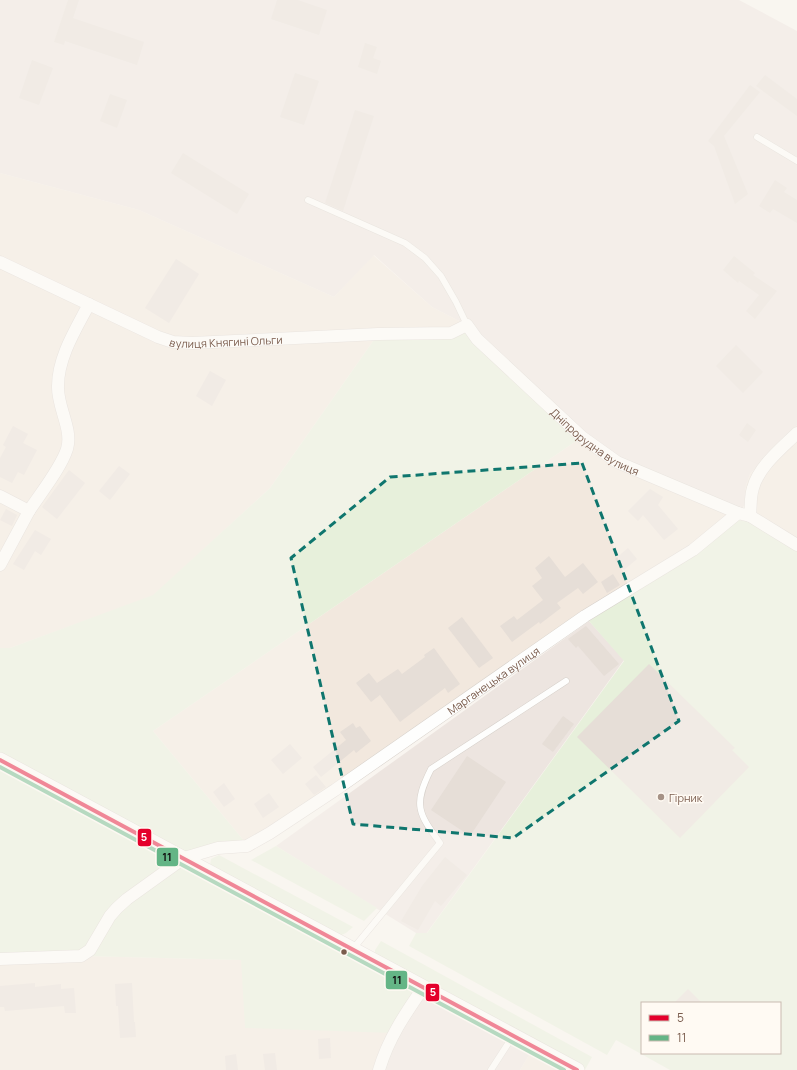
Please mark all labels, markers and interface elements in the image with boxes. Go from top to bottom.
street label: вулиця Княгині Ольги [168,331,283,351]
street label: Дніпрорудна вулиця [548,404,642,478]
street label: Марганецька вулиця [444,643,542,717]
place label: Гірник [669,790,703,805]
marker: Гірник [656,792,666,802]
line badge: 5 [137,828,152,847]
text: 5 [141,829,147,844]
line badge: 11 [156,847,179,867]
text: 11 [162,849,172,864]
unlabelled marker [339,947,349,957]
line badge: 11 [385,970,408,990]
text: 11 [392,972,402,987]
line badge: 5 [425,983,440,1002]
text: 5 [430,984,436,999]
legend [641,1002,781,1054]
text: 5 [677,1009,684,1026]
text: 11 [677,1029,686,1046]

